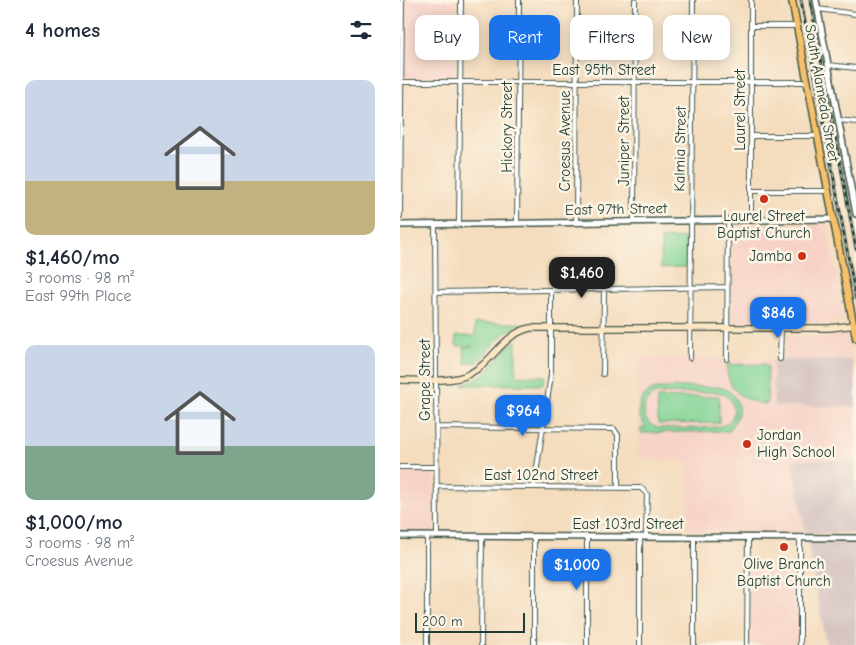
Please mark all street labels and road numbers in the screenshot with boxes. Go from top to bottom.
street label: South Alameda Street [801,23,843,164]
street label: East 95th Street [552,61,656,79]
street label: Laurel Street [731,68,749,151]
street label: Hickory Street [498,80,516,173]
street label: Croesus Avenue [556,90,574,192]
street label: Juniper Street [615,95,633,186]
street label: Kalmia Street [670,105,690,192]
street label: East 97th Street [565,199,668,219]
street label: Grape Street [416,338,434,421]
street label: East 102nd Street [484,466,599,484]
street label: East 103rd Street [572,515,684,533]

